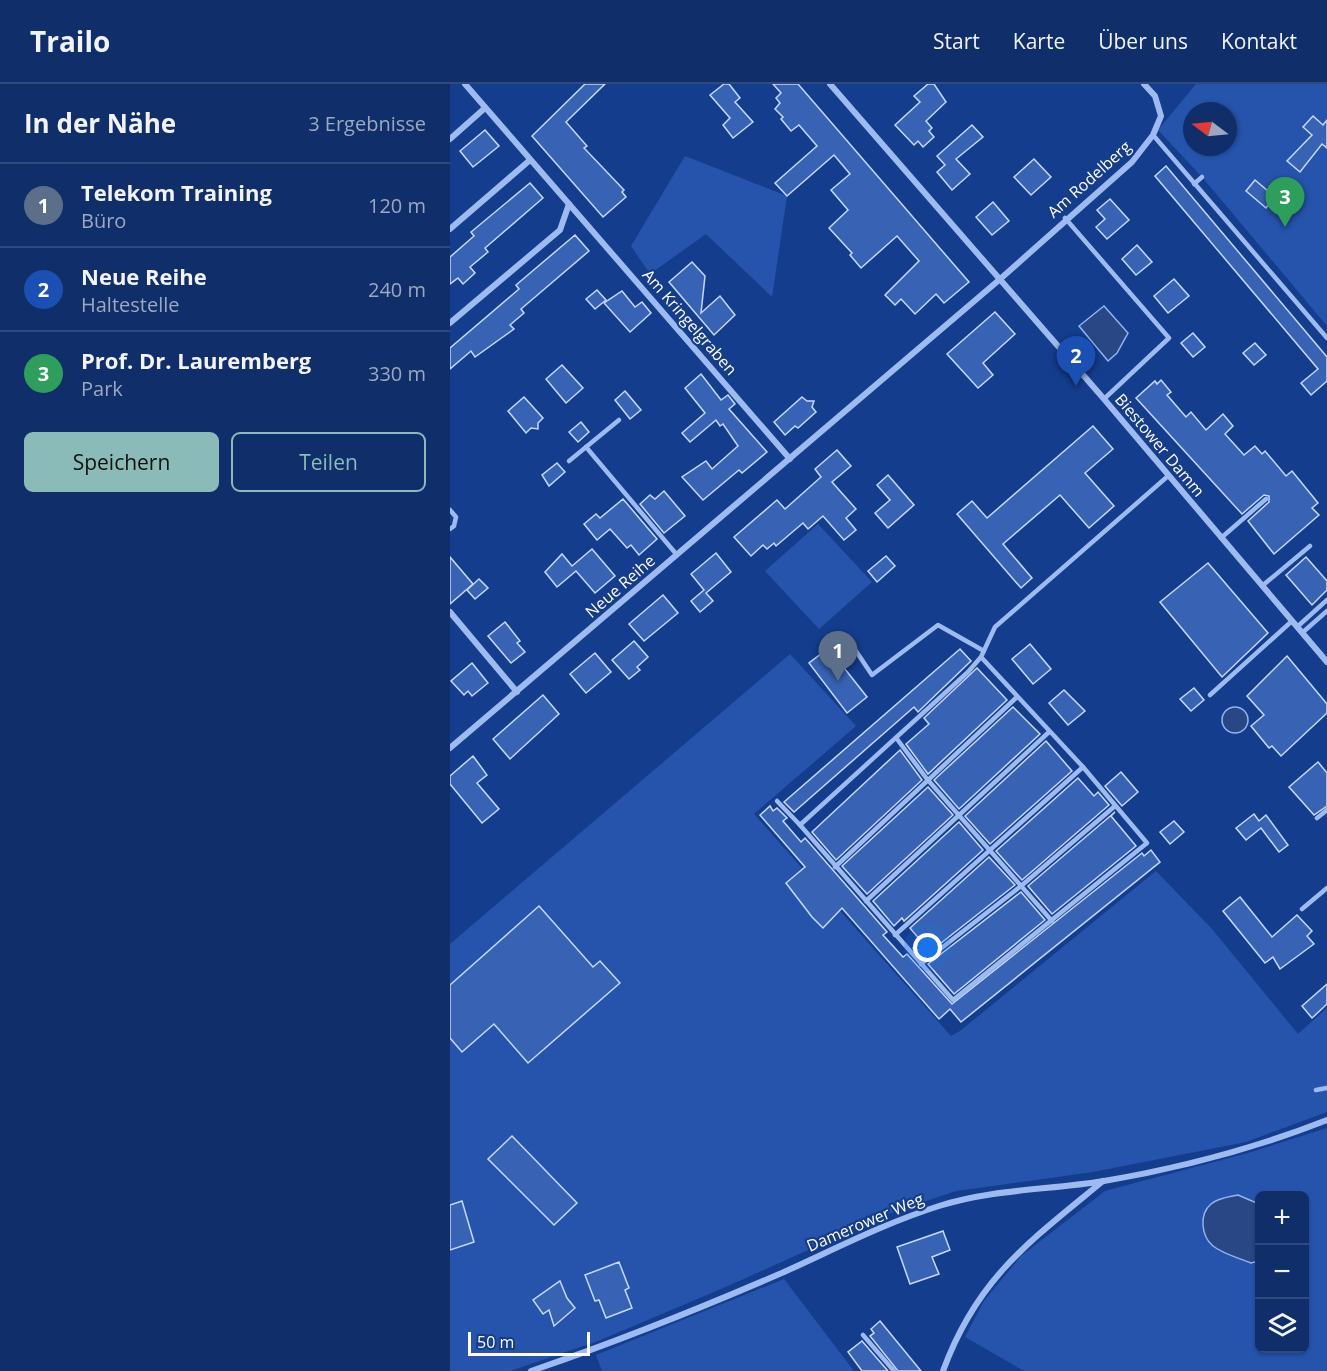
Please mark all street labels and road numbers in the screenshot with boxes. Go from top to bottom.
street label: Am Rodelberg [1042,135,1136,222]
street label: Am Kringelgraben [638,264,742,380]
street label: Biestower Damm [1110,389,1210,501]
street label: Neue Reihe [580,550,660,622]
street label: Damerower Weg [803,1187,927,1257]

